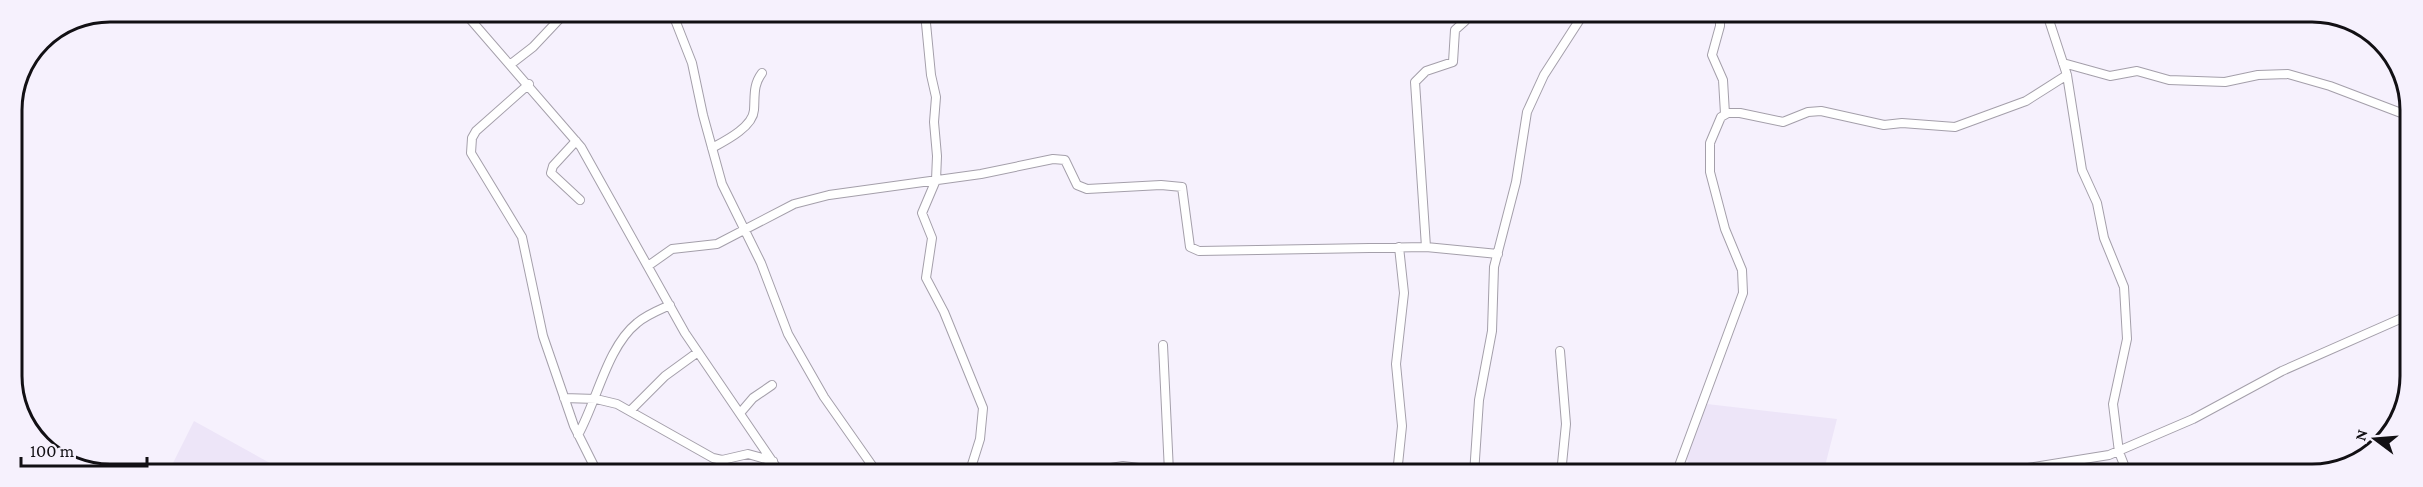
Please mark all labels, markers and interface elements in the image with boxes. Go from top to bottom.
north arrow [2345,409,2405,469]
text: N [2351,427,2371,443]
scale bar [21,430,147,468]
text: 100 m [30,441,75,461]

